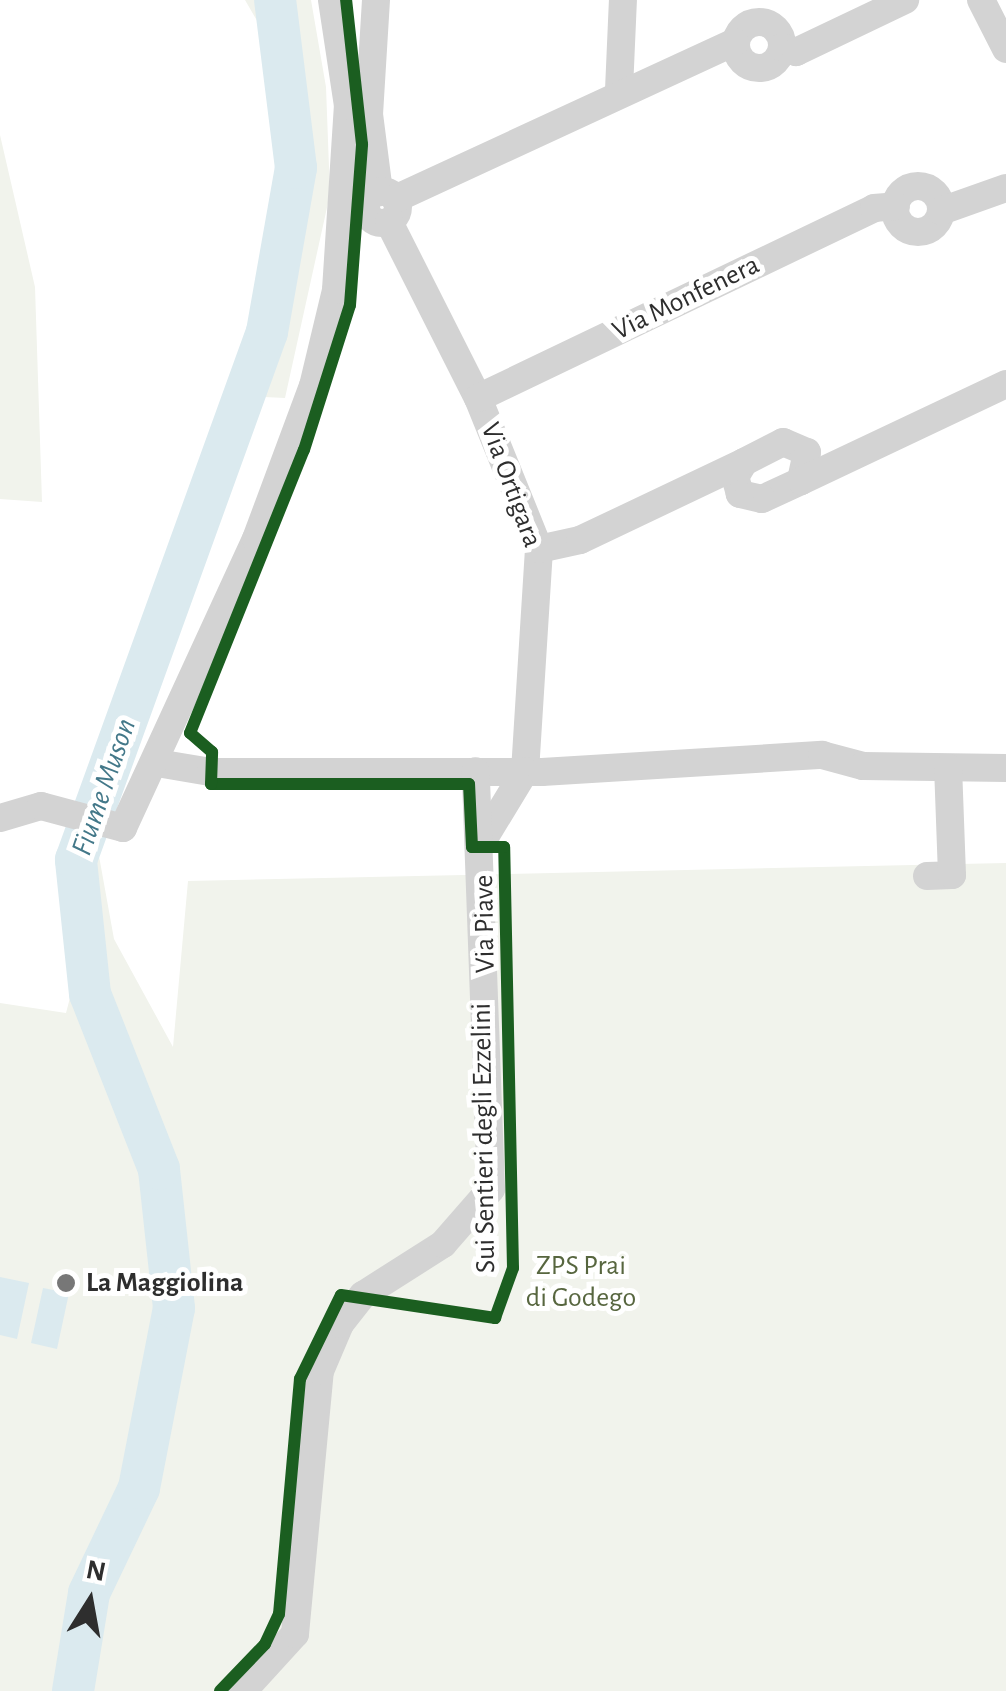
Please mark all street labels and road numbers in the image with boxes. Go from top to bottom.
street label: Via Monfenera [607,248,765,348]
street label: Via Ortigara [473,418,549,552]
street label: Via Piave [467,875,503,973]
street label: Sui Sentieri degli Ezzelini [465,1002,503,1274]

